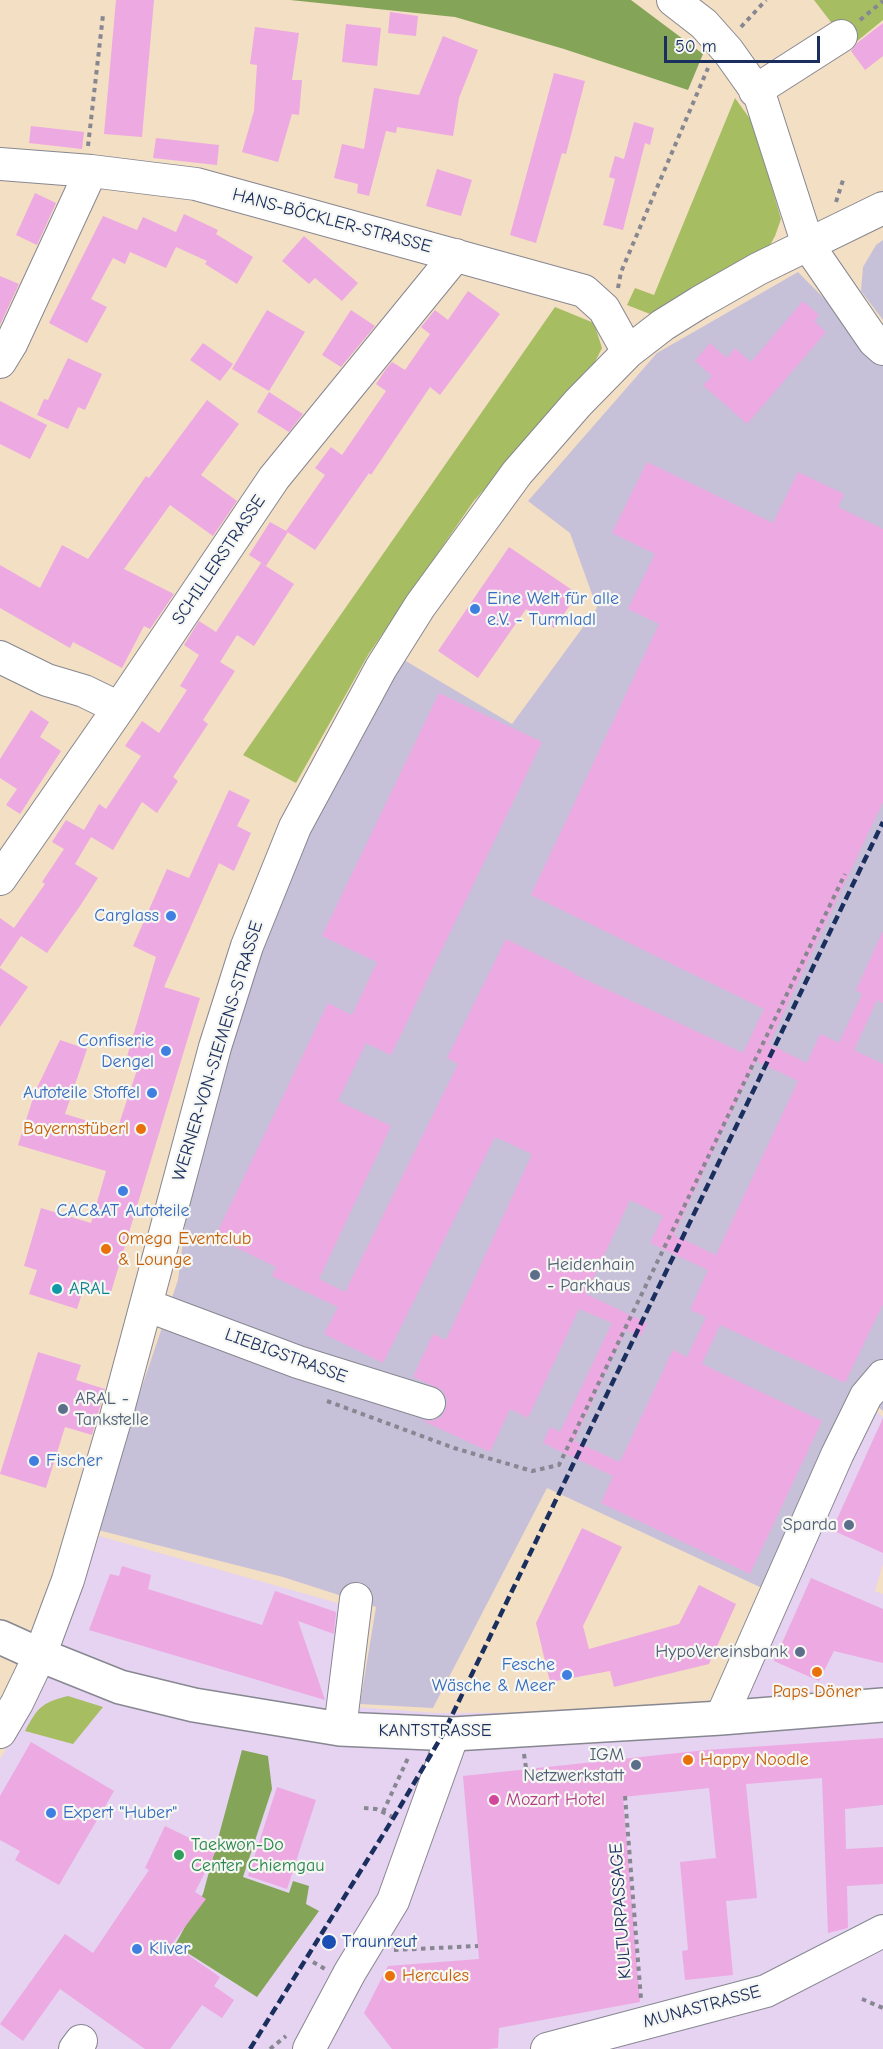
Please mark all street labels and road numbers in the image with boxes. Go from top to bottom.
street label: HANS-BÖCKLER-STRASSE [230,184,434,258]
street label: SCHILLERSTRASSE [168,491,270,629]
street label: WERNER-VON-SIEMENS-STRASSE [168,918,268,1184]
street label: LIEBIGSTRASSE [222,1324,350,1388]
street label: KANTSTRASSE [378,1720,492,1742]
street label: KULTURPASSAGE [605,1842,637,1980]
street label: MUNASTRASSE [641,1981,763,2033]

